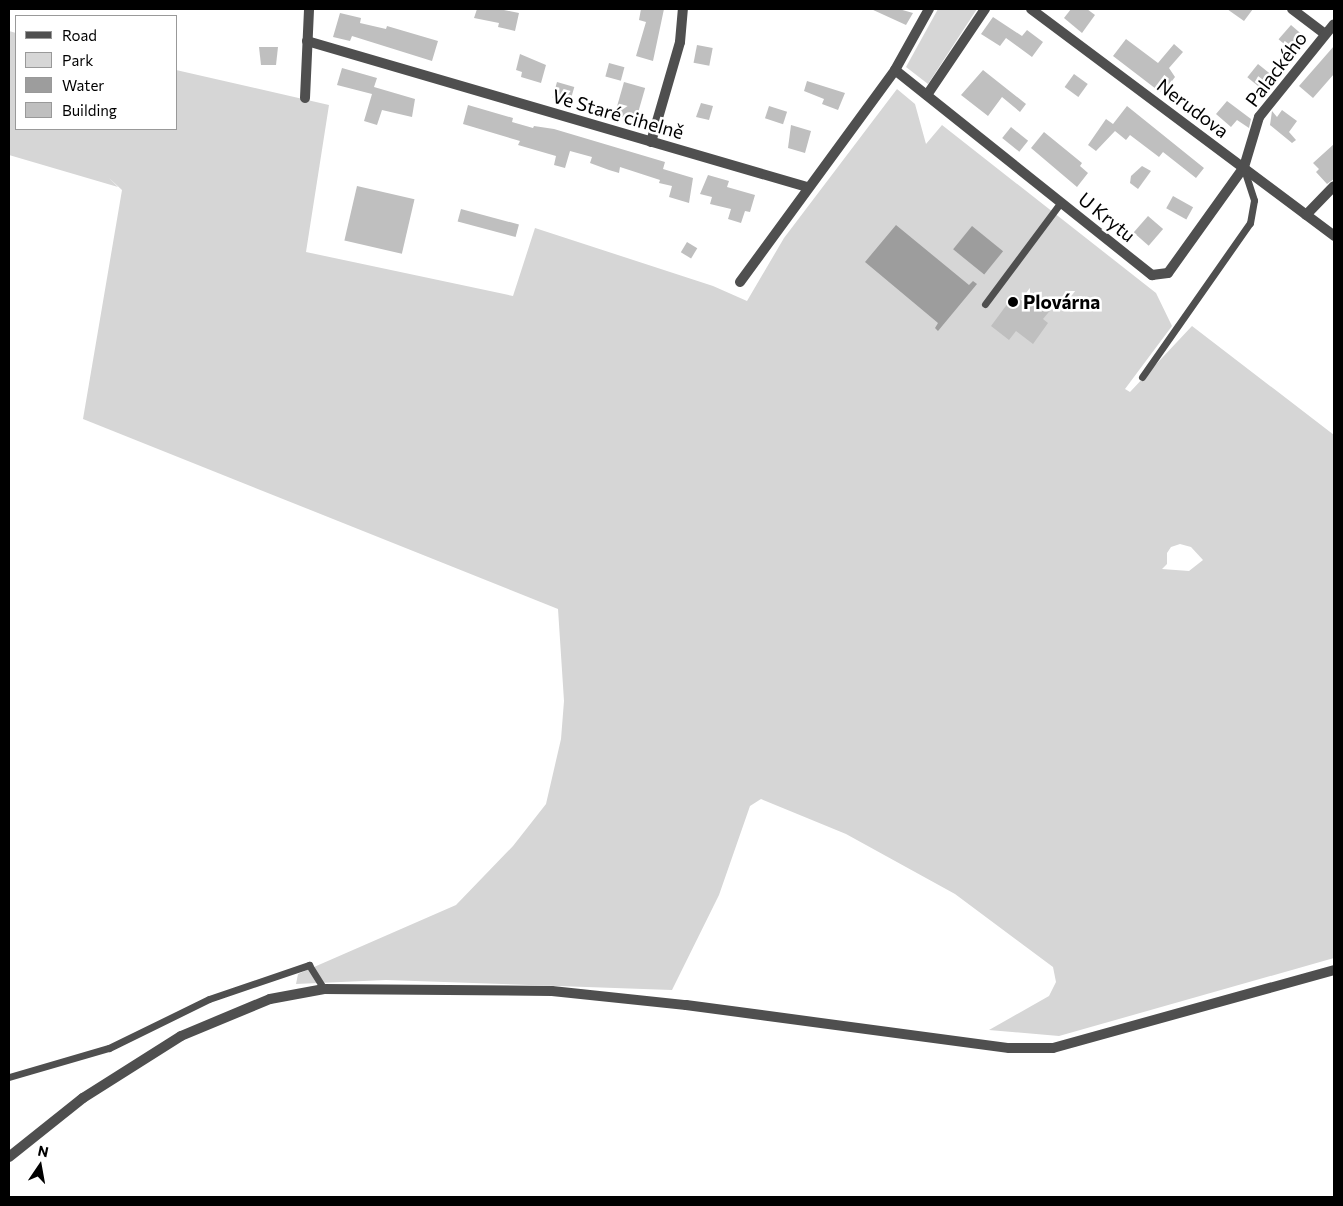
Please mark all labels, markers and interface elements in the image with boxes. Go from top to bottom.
legend [15,15,178,130]
text: Road [62,26,97,44]
street label: Palackého [1240,27,1312,111]
text: Park [62,51,93,69]
street label: Nerudova [1153,74,1233,142]
text: Water [62,76,104,94]
street label: Ve Staré cihelně [550,84,686,144]
text: Building [62,101,117,119]
street label: U Krytu [1074,187,1140,247]
place label: Plovárna [1023,291,1100,313]
marker: Plovárna [1007,296,1019,308]
north arrow [15,1141,65,1191]
text: N [36,1141,50,1160]

